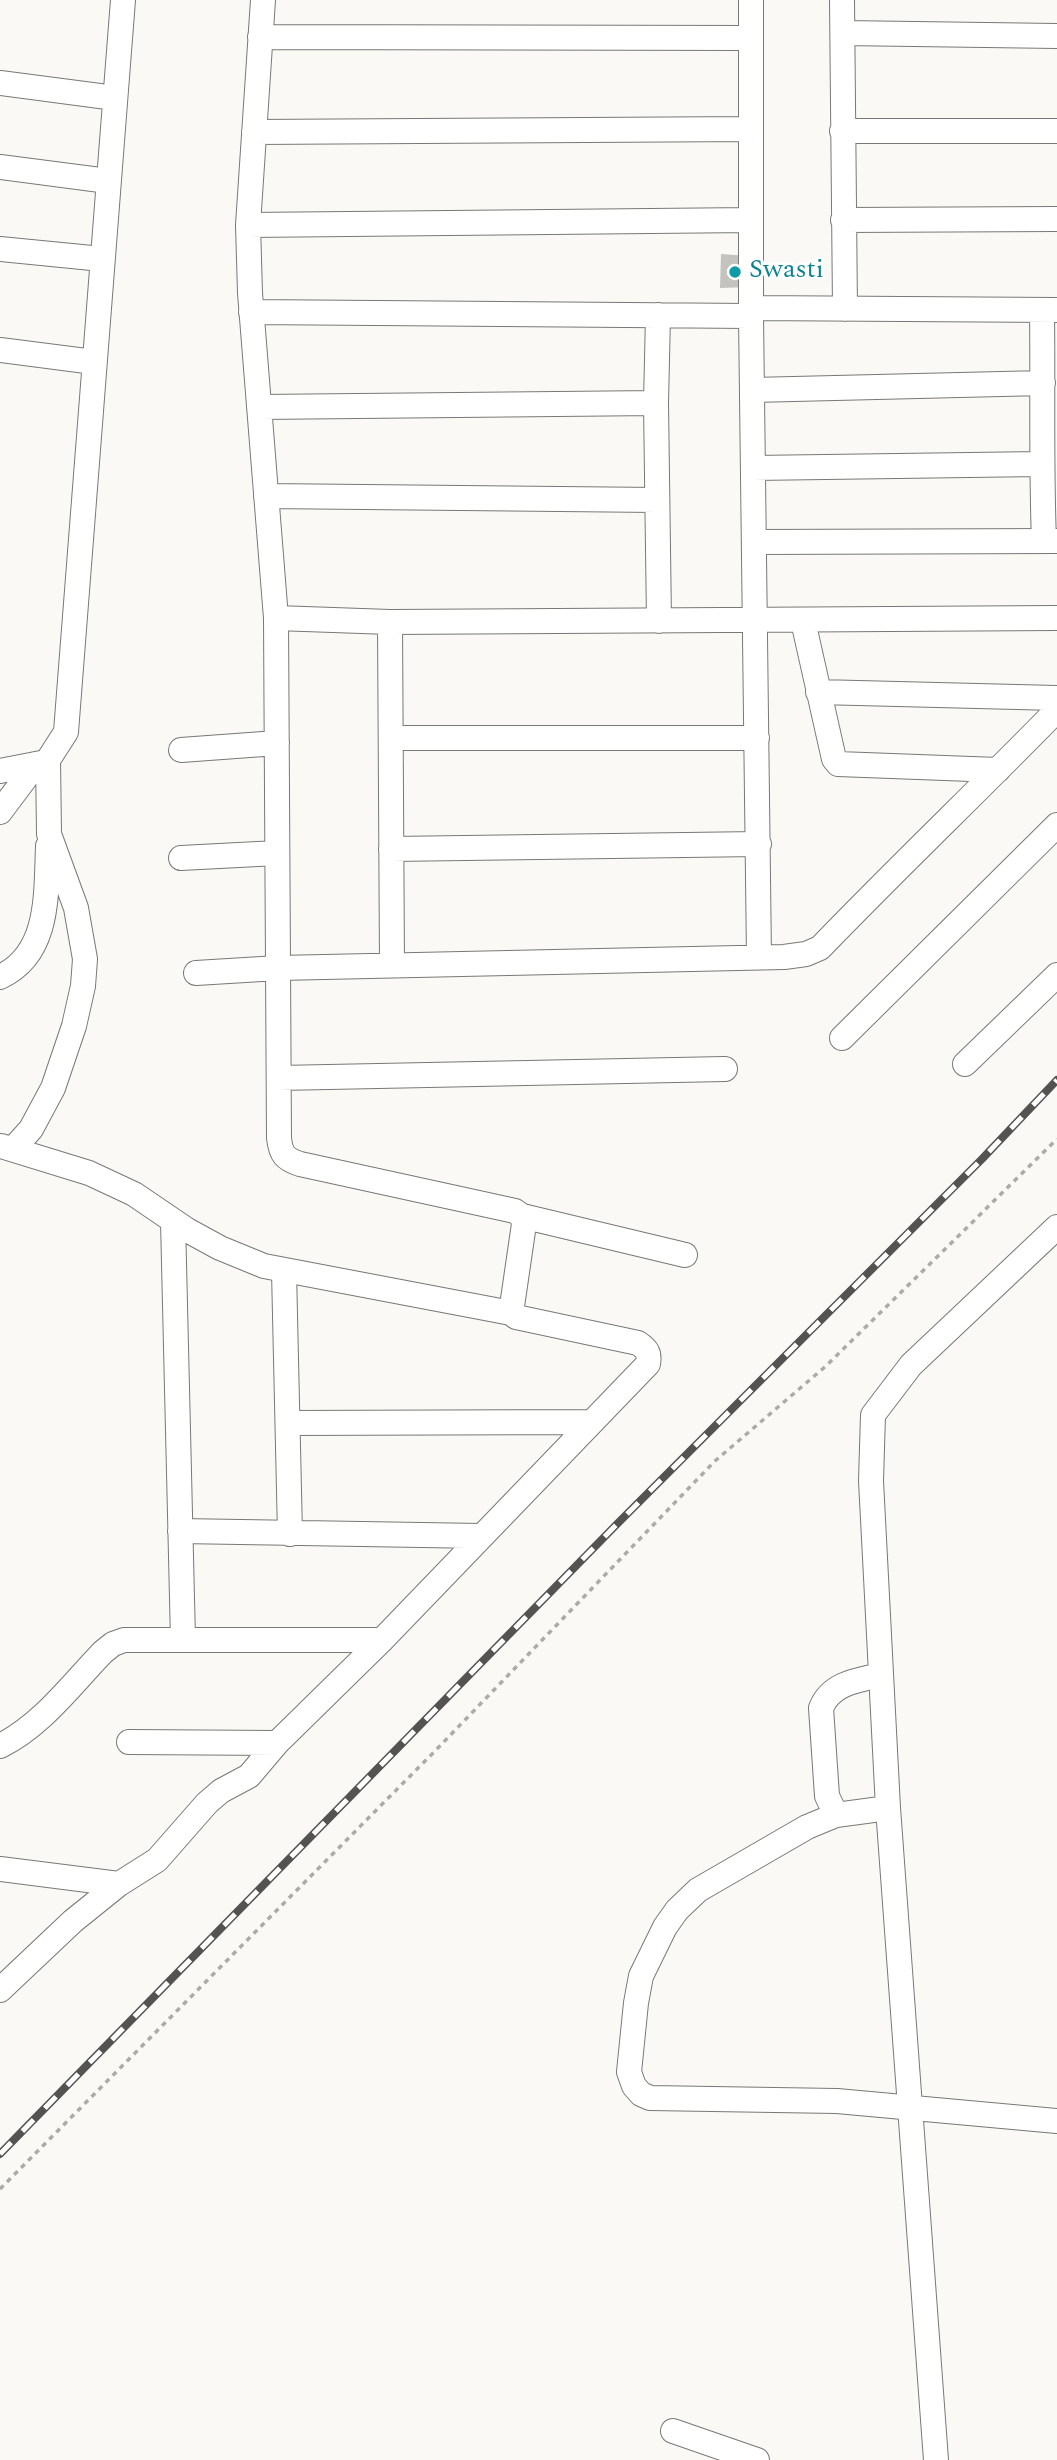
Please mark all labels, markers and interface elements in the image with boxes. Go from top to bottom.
place label: Swasti [749,256,824,288]
marker: Swasti [727,264,743,280]

